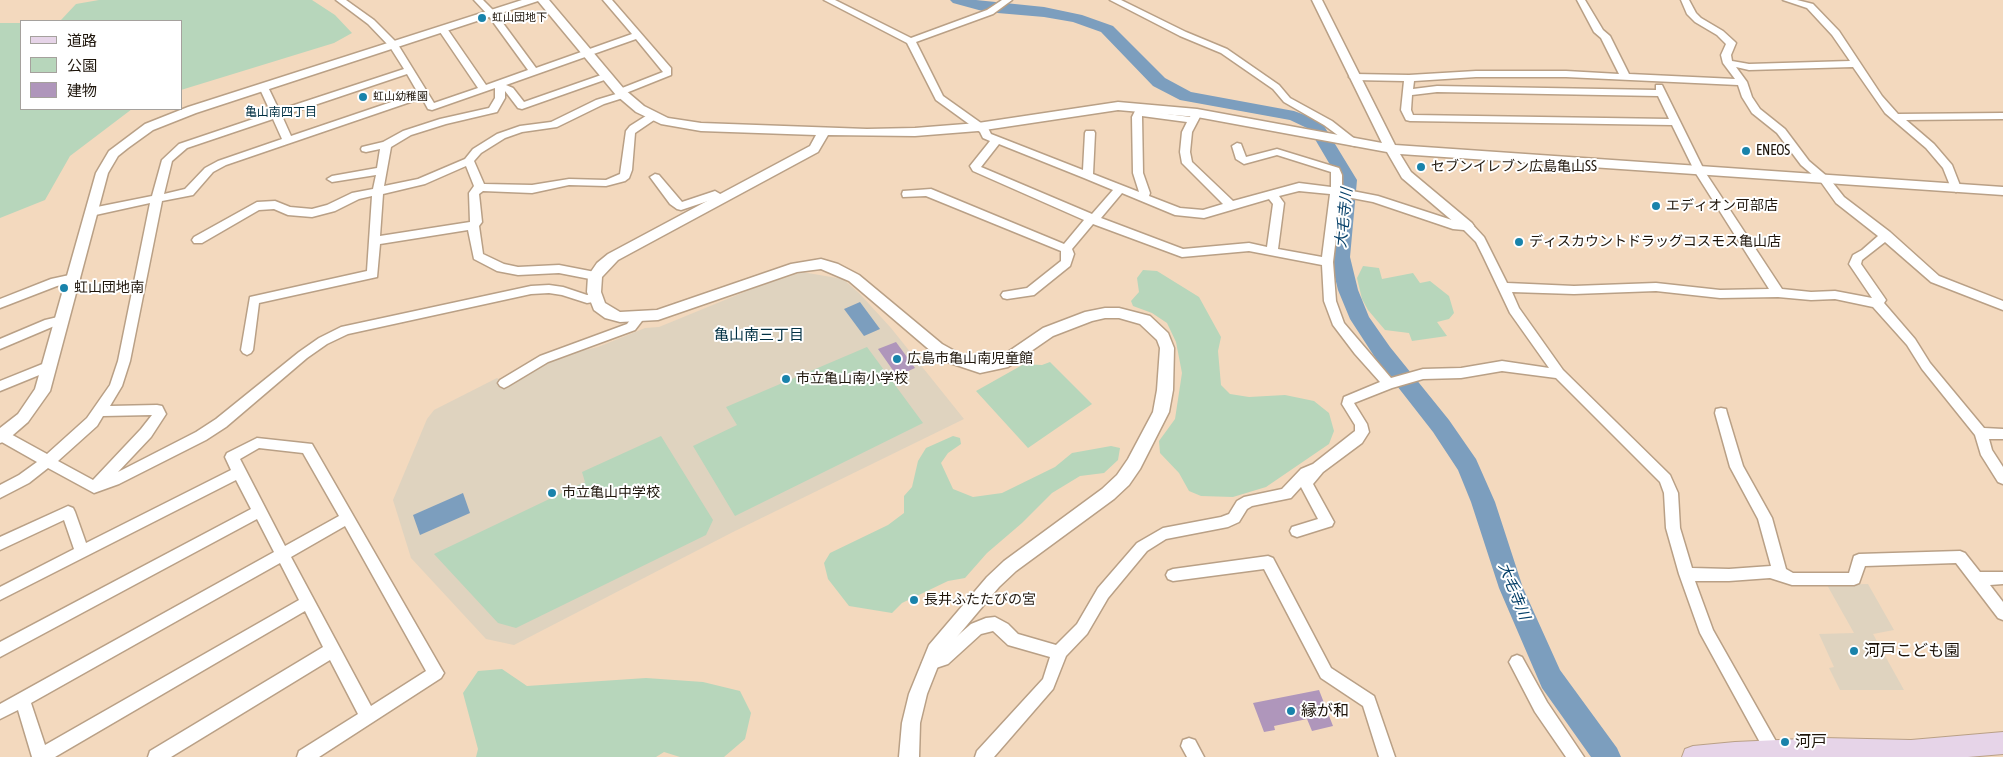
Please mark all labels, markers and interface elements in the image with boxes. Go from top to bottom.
place label: 虹山団地下 [492,11,547,25]
marker: 虹山団地下 [476,12,488,24]
legend [20,20,182,110]
text: 道路 [67,32,97,49]
text: 公園 [67,57,97,74]
text: 建物 [67,82,97,99]
place label: 虹山幼稚園 [373,90,428,104]
marker: 虹山幼稚園 [357,91,369,103]
district label: 亀山南四丁目 [245,105,317,119]
place label: ENEOS [1756,143,1790,159]
marker: ENEOS [1740,145,1752,157]
place label: セブンイレブン広島亀山SS [1431,159,1597,175]
marker: セブンイレブン広島亀山SS [1415,161,1427,173]
water label: 大毛寺川 [1332,187,1356,249]
place label: エディオン可部店 [1666,198,1778,214]
marker: エディオン可部店 [1650,200,1662,212]
place label: ディスカウントドラッグコスモス亀山店 [1529,234,1781,250]
marker: ディスカウントドラッグコスモス亀山店 [1513,236,1525,248]
place label: 虹山団地南 [74,280,144,296]
marker: 虹山団地南 [58,282,70,294]
district label: 亀山南三丁目 [714,326,804,344]
place label: 広島市亀山南児童館 [907,351,1033,367]
marker: 広島市亀山南児童館 [891,353,903,365]
place label: 市立亀山南小学校 [796,371,908,387]
marker: 市立亀山南小学校 [780,373,792,385]
place label: 市立亀山中学校 [562,485,660,501]
marker: 市立亀山中学校 [546,487,558,499]
water label: 大毛寺川 [1494,560,1534,622]
place label: 長井ふたたびの宮 [924,592,1036,608]
marker: 長井ふたたびの宮 [908,594,920,606]
place label: 河戸こども園 [1864,641,1960,661]
marker: 河戸こども園 [1848,645,1860,657]
place label: 縁が和 [1301,701,1349,721]
marker: 縁が和 [1285,705,1297,717]
place label: 河戸 [1795,732,1827,752]
marker: 河戸 [1779,736,1791,748]

